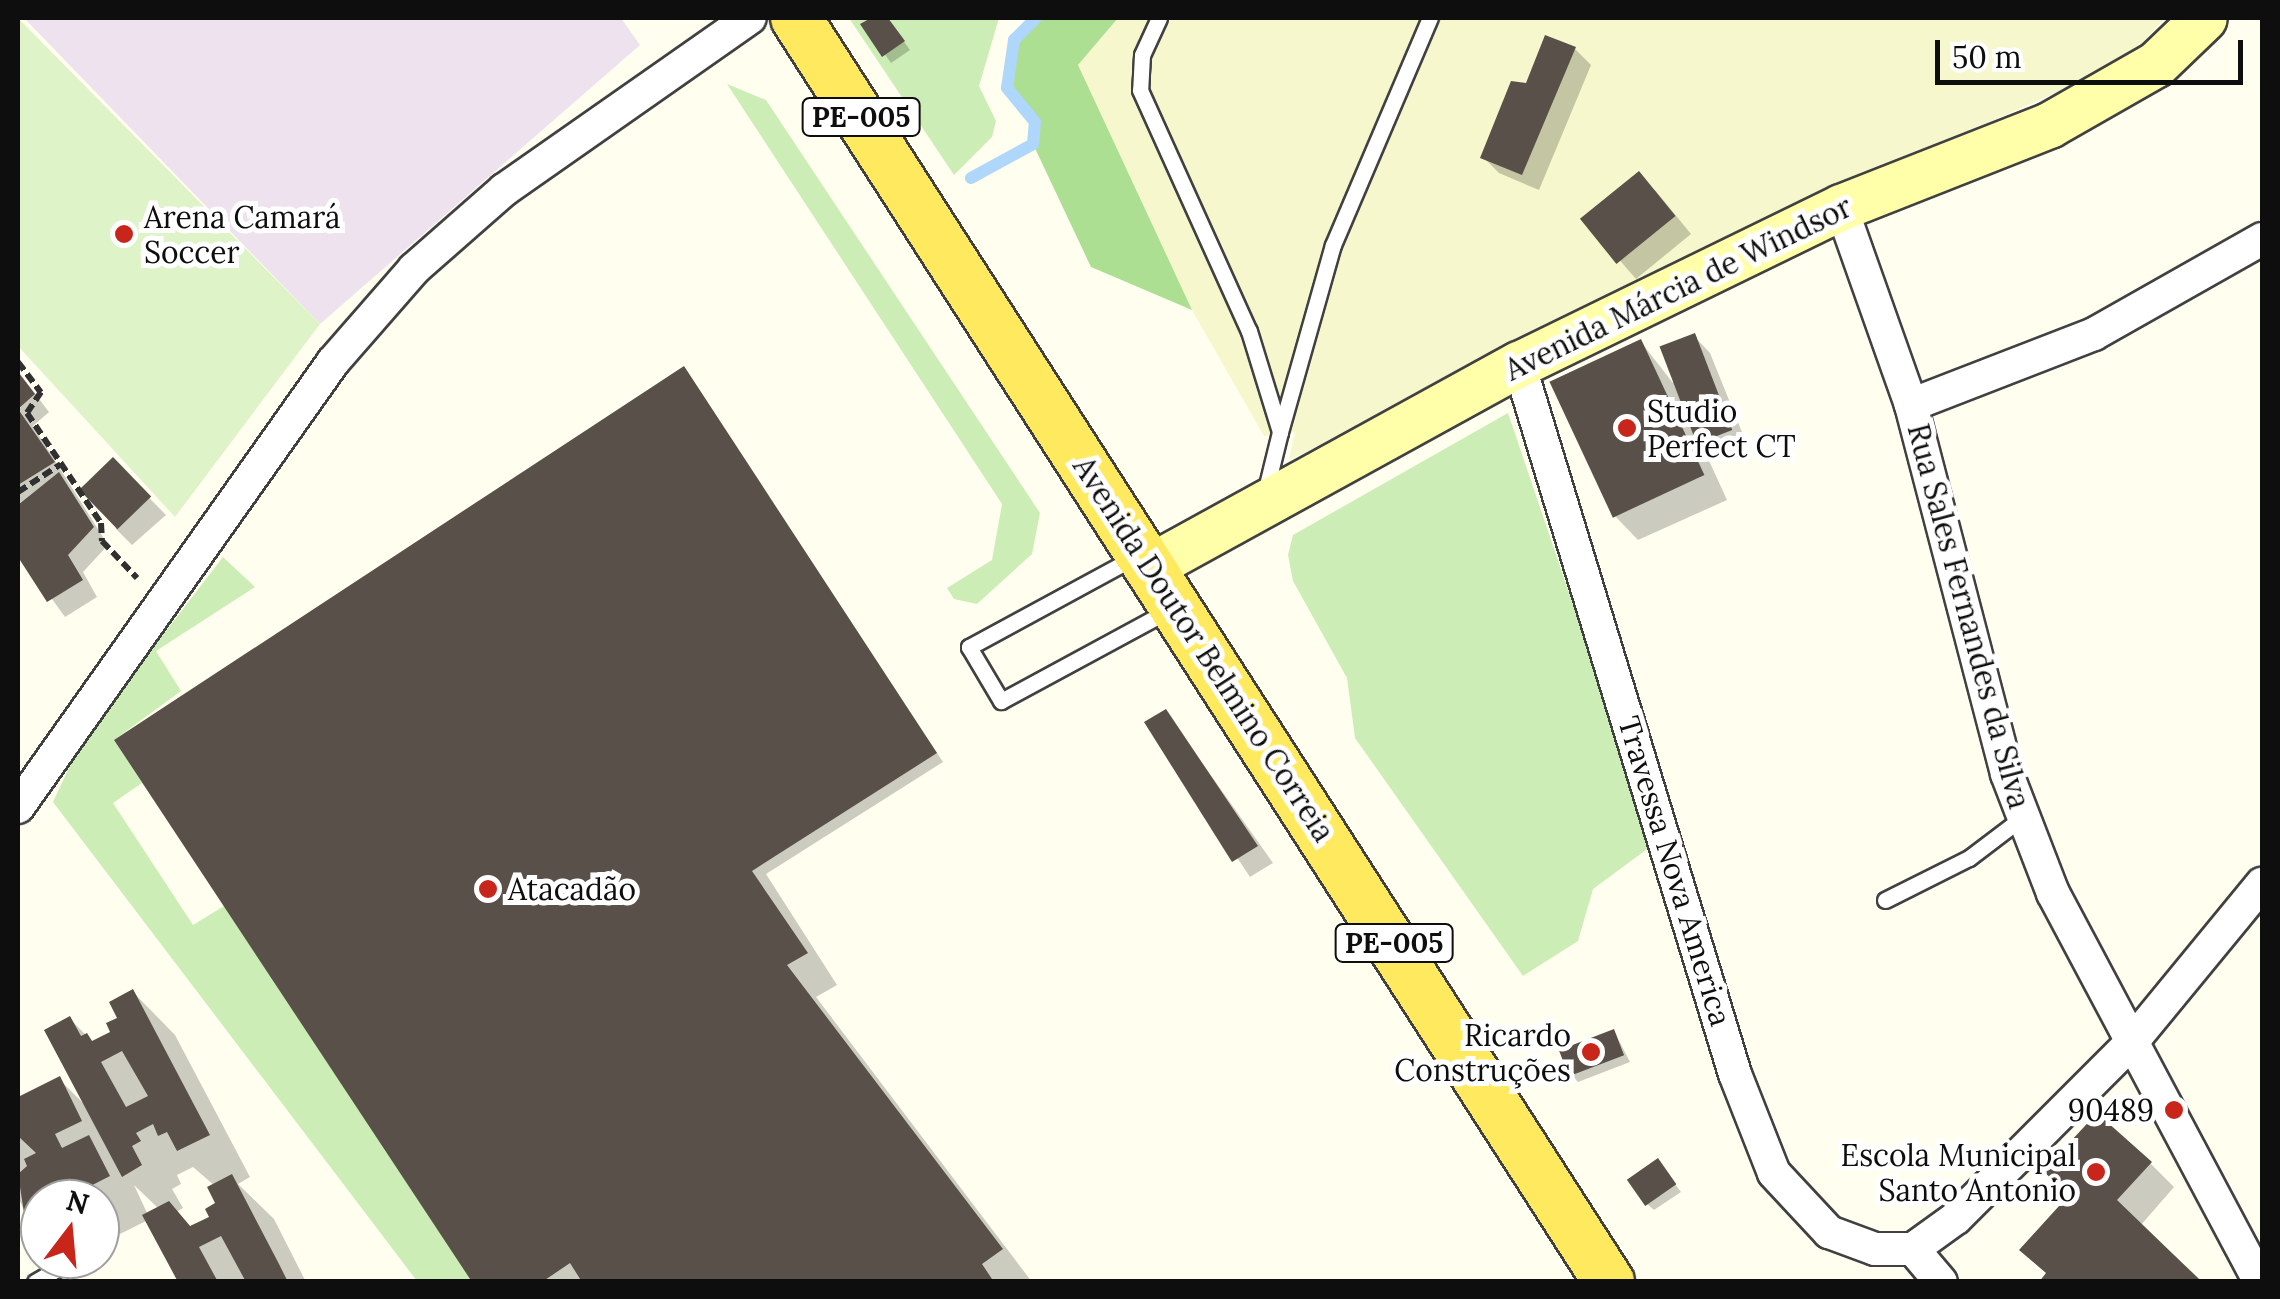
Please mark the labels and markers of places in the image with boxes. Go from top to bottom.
place label: Arena Camará Soccer [144,199,340,270]
marker: Arena Camará Soccer [113,223,135,245]
place label: Studio Perfect CT [1647,393,1796,464]
marker: Studio Perfect CT [1616,417,1638,439]
place label: Atacadão [508,871,636,907]
marker: Atacadão [477,878,499,900]
place label: Ricardo Construções [1394,1017,1571,1088]
marker: Ricardo Construções [1580,1041,1602,1063]
place label: 90489 [2068,1092,2154,1128]
marker: 90489 [2163,1099,2185,1121]
place label: Escola Municipal Santo Antonio [1841,1137,2076,1208]
marker: Escola Municipal Santo Antonio [2085,1161,2107,1183]

